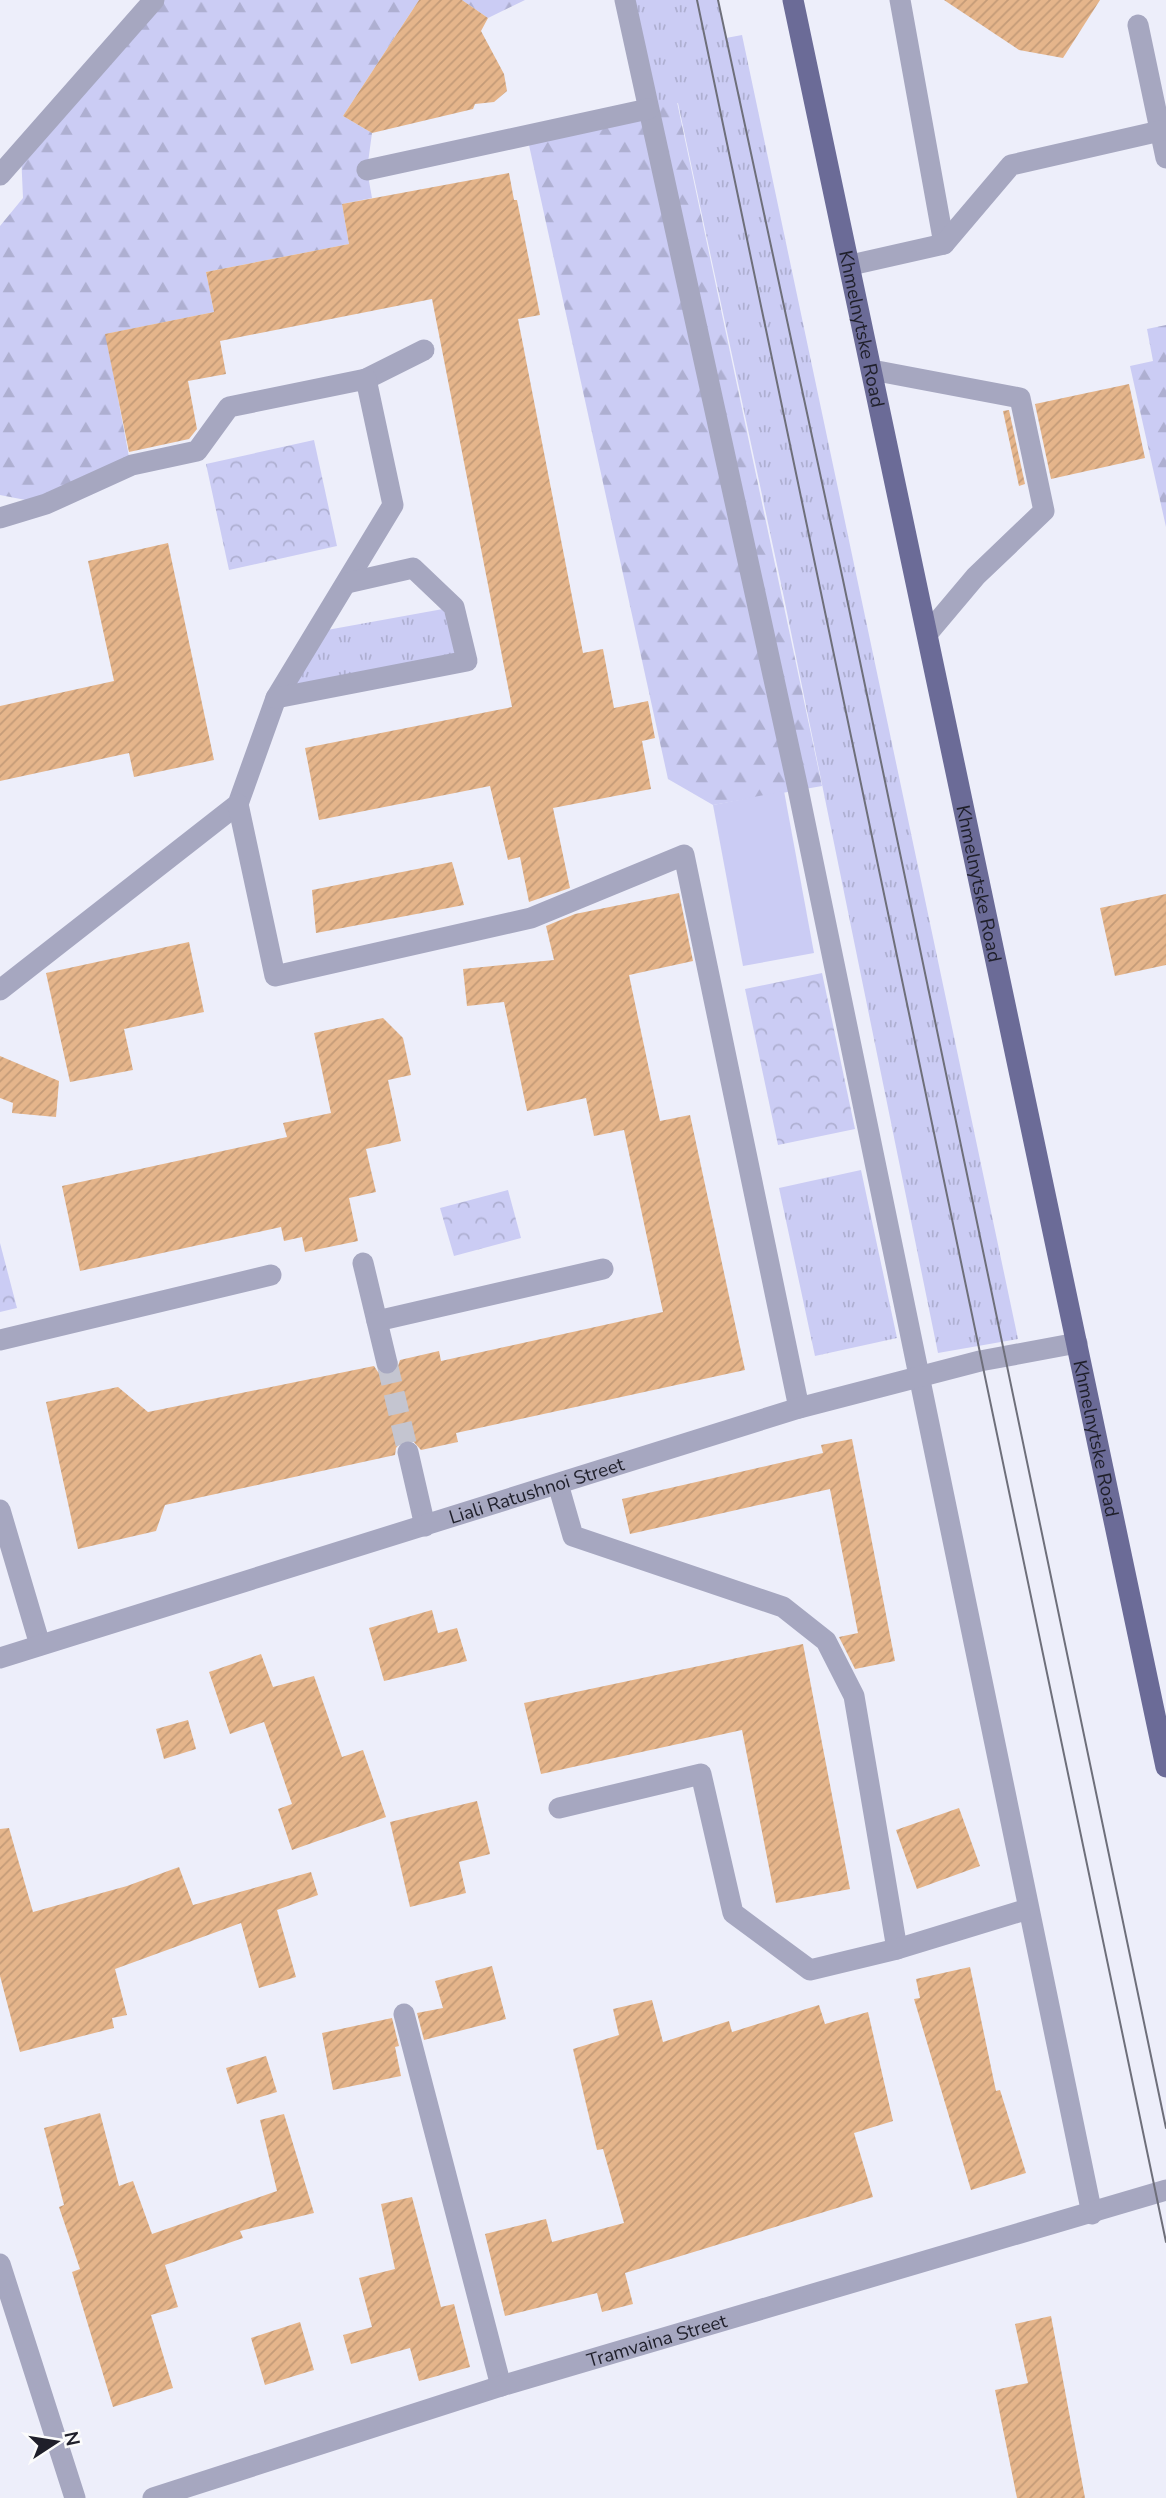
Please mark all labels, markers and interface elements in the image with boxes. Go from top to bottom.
street label: Khmelnytske Road [832,248,891,410]
street label: Khmelnytske Road [949,803,1008,965]
street label: Khmelnytske Road [1066,1358,1125,1519]
street label: Liali Ratushnoi Street [446,1451,628,1531]
street label: Tramvaina Street [584,2308,730,2374]
north arrow [21,2407,91,2477]
text: N [57,2429,86,2448]

